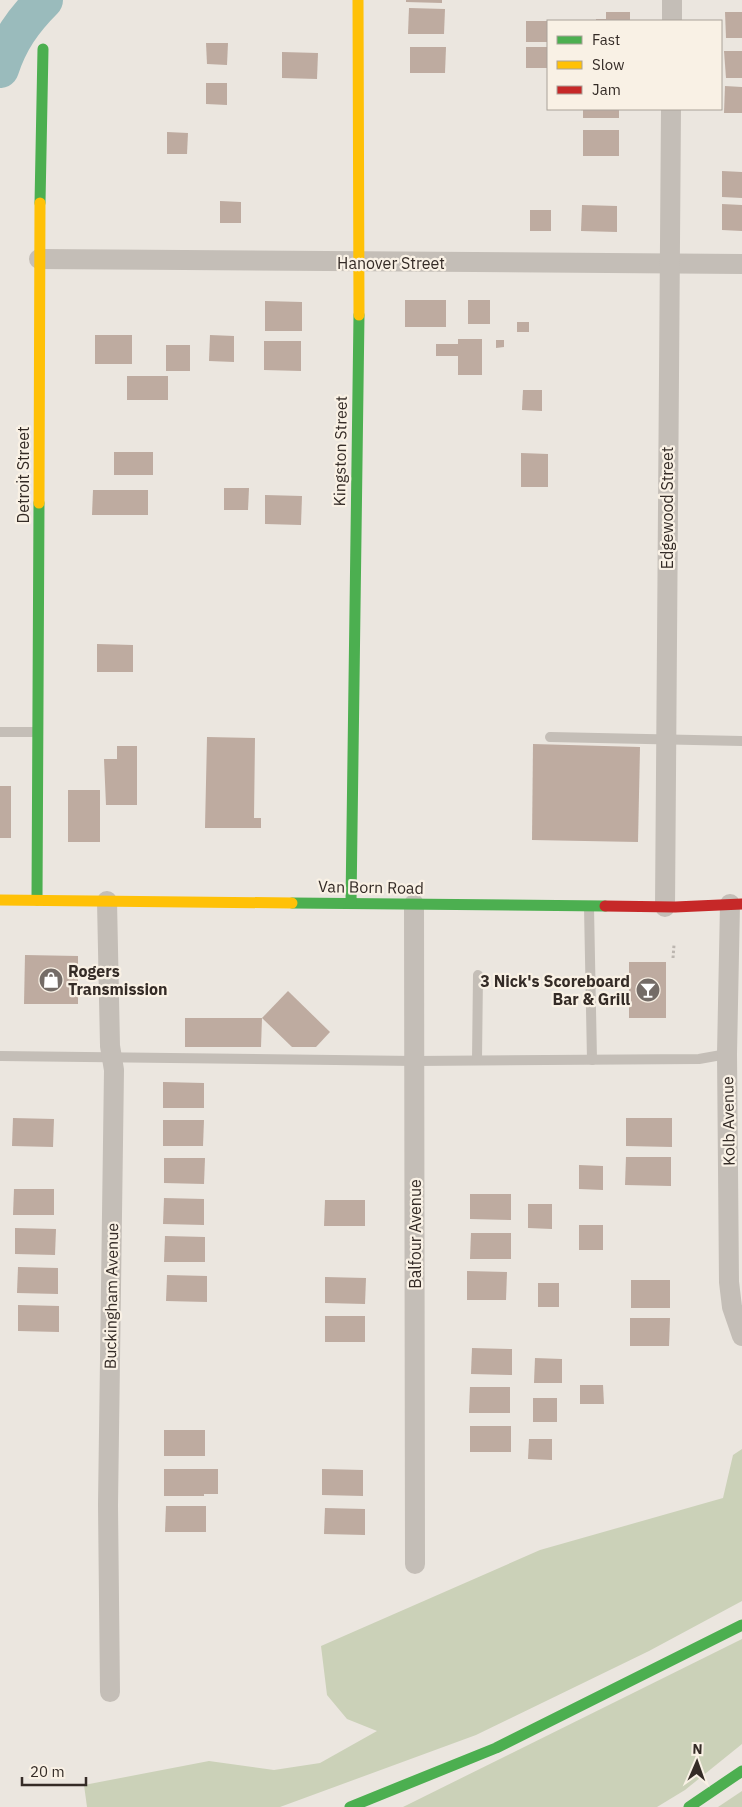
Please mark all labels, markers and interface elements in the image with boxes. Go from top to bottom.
legend [547,20,722,110]
text: Fast [592,30,620,49]
text: Slow [592,55,625,74]
text: Jam [592,80,621,99]
street label: Hanover Street [337,253,445,273]
street label: Kingston Street [329,396,351,506]
street label: Detroit Street [13,426,33,524]
street label: Edgewood Street [657,447,677,569]
street label: Van Born Road [318,876,424,898]
place label: Rogers Transmission [68,961,168,999]
shop icon: Rogers Transmission [38,967,64,993]
place label: 3 Nick's Scoreboard Bar & Grill [480,971,630,1009]
bar icon: 3 Nick's Scoreboard Bar & Grill [635,977,661,1003]
street label: Kolb Avenue [717,1076,739,1166]
street label: Balfour Avenue [405,1179,425,1289]
street label: Buckingham Avenue [100,1222,122,1369]
north arrow [672,1737,722,1787]
text: N [692,1740,703,1758]
scale bar [22,1754,86,1786]
text: 20 m [30,1762,65,1781]

